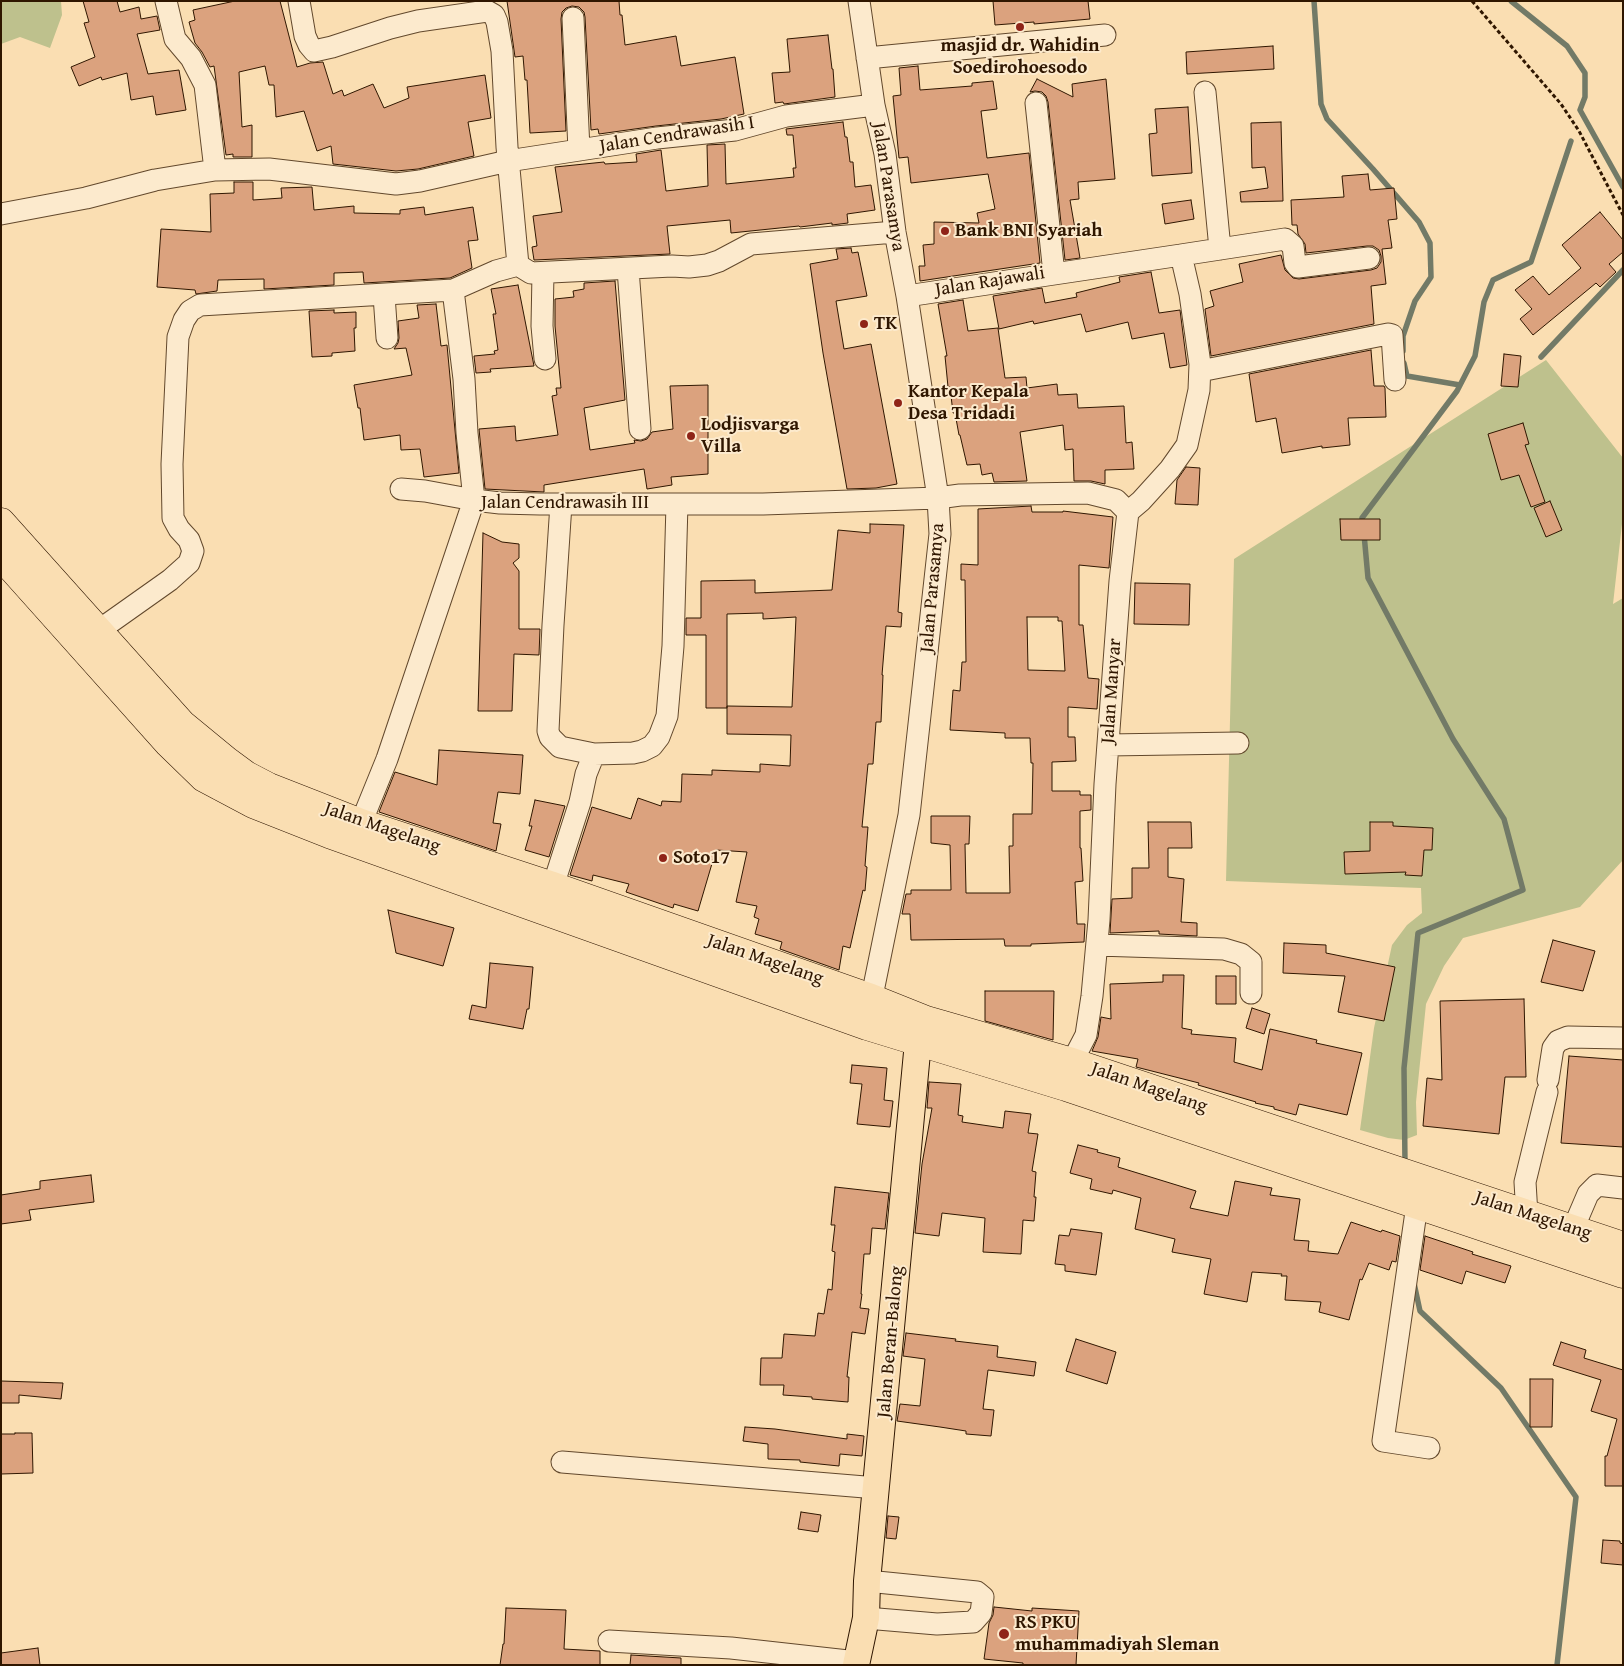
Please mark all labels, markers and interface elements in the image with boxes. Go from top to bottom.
marker: masjid dr. Wahidin Soedirohoesodo [1014,21,1026,33]
place label: masjid dr. Wahidin Soedirohoesodo [941,35,1099,79]
street label: Jalan Cendrawasih I [598,112,756,158]
street label: Jalan Parasamya [867,121,909,253]
place label: Bank BNI Syariah [955,220,1102,242]
marker: Bank BNI Syariah [939,225,951,237]
street label: Jalan Rajawali [934,262,1046,302]
place label: TK [874,313,897,335]
marker: TK [858,318,870,330]
place label: Kantor Kepala Desa Tridadi [908,381,1029,425]
marker: Kantor Kepala Desa Tridadi [892,397,904,409]
place label: Lodjisvarga Villa [701,414,799,458]
marker: Lodjisvarga Villa [685,430,697,442]
street label: Jalan Cendrawasih III [481,492,649,514]
street label: Jalan Parasamya [916,522,950,654]
street label: Jalan Manyar [1097,638,1127,744]
street label: Jalan Magelang [321,797,443,859]
place label: Soto17 [673,847,730,869]
marker: Soto17 [657,852,669,864]
street label: Jalan Magelang [704,929,826,991]
street label: Jalan Magelang [1088,1057,1210,1119]
street label: Jalan Magelang [1472,1186,1594,1246]
street label: Jalan Beran-Balong [873,1265,909,1419]
place label: RS PKU muhammadiyah Sleman [1015,1612,1219,1656]
marker: RS PKU muhammadiyah Sleman [997,1627,1011,1641]

